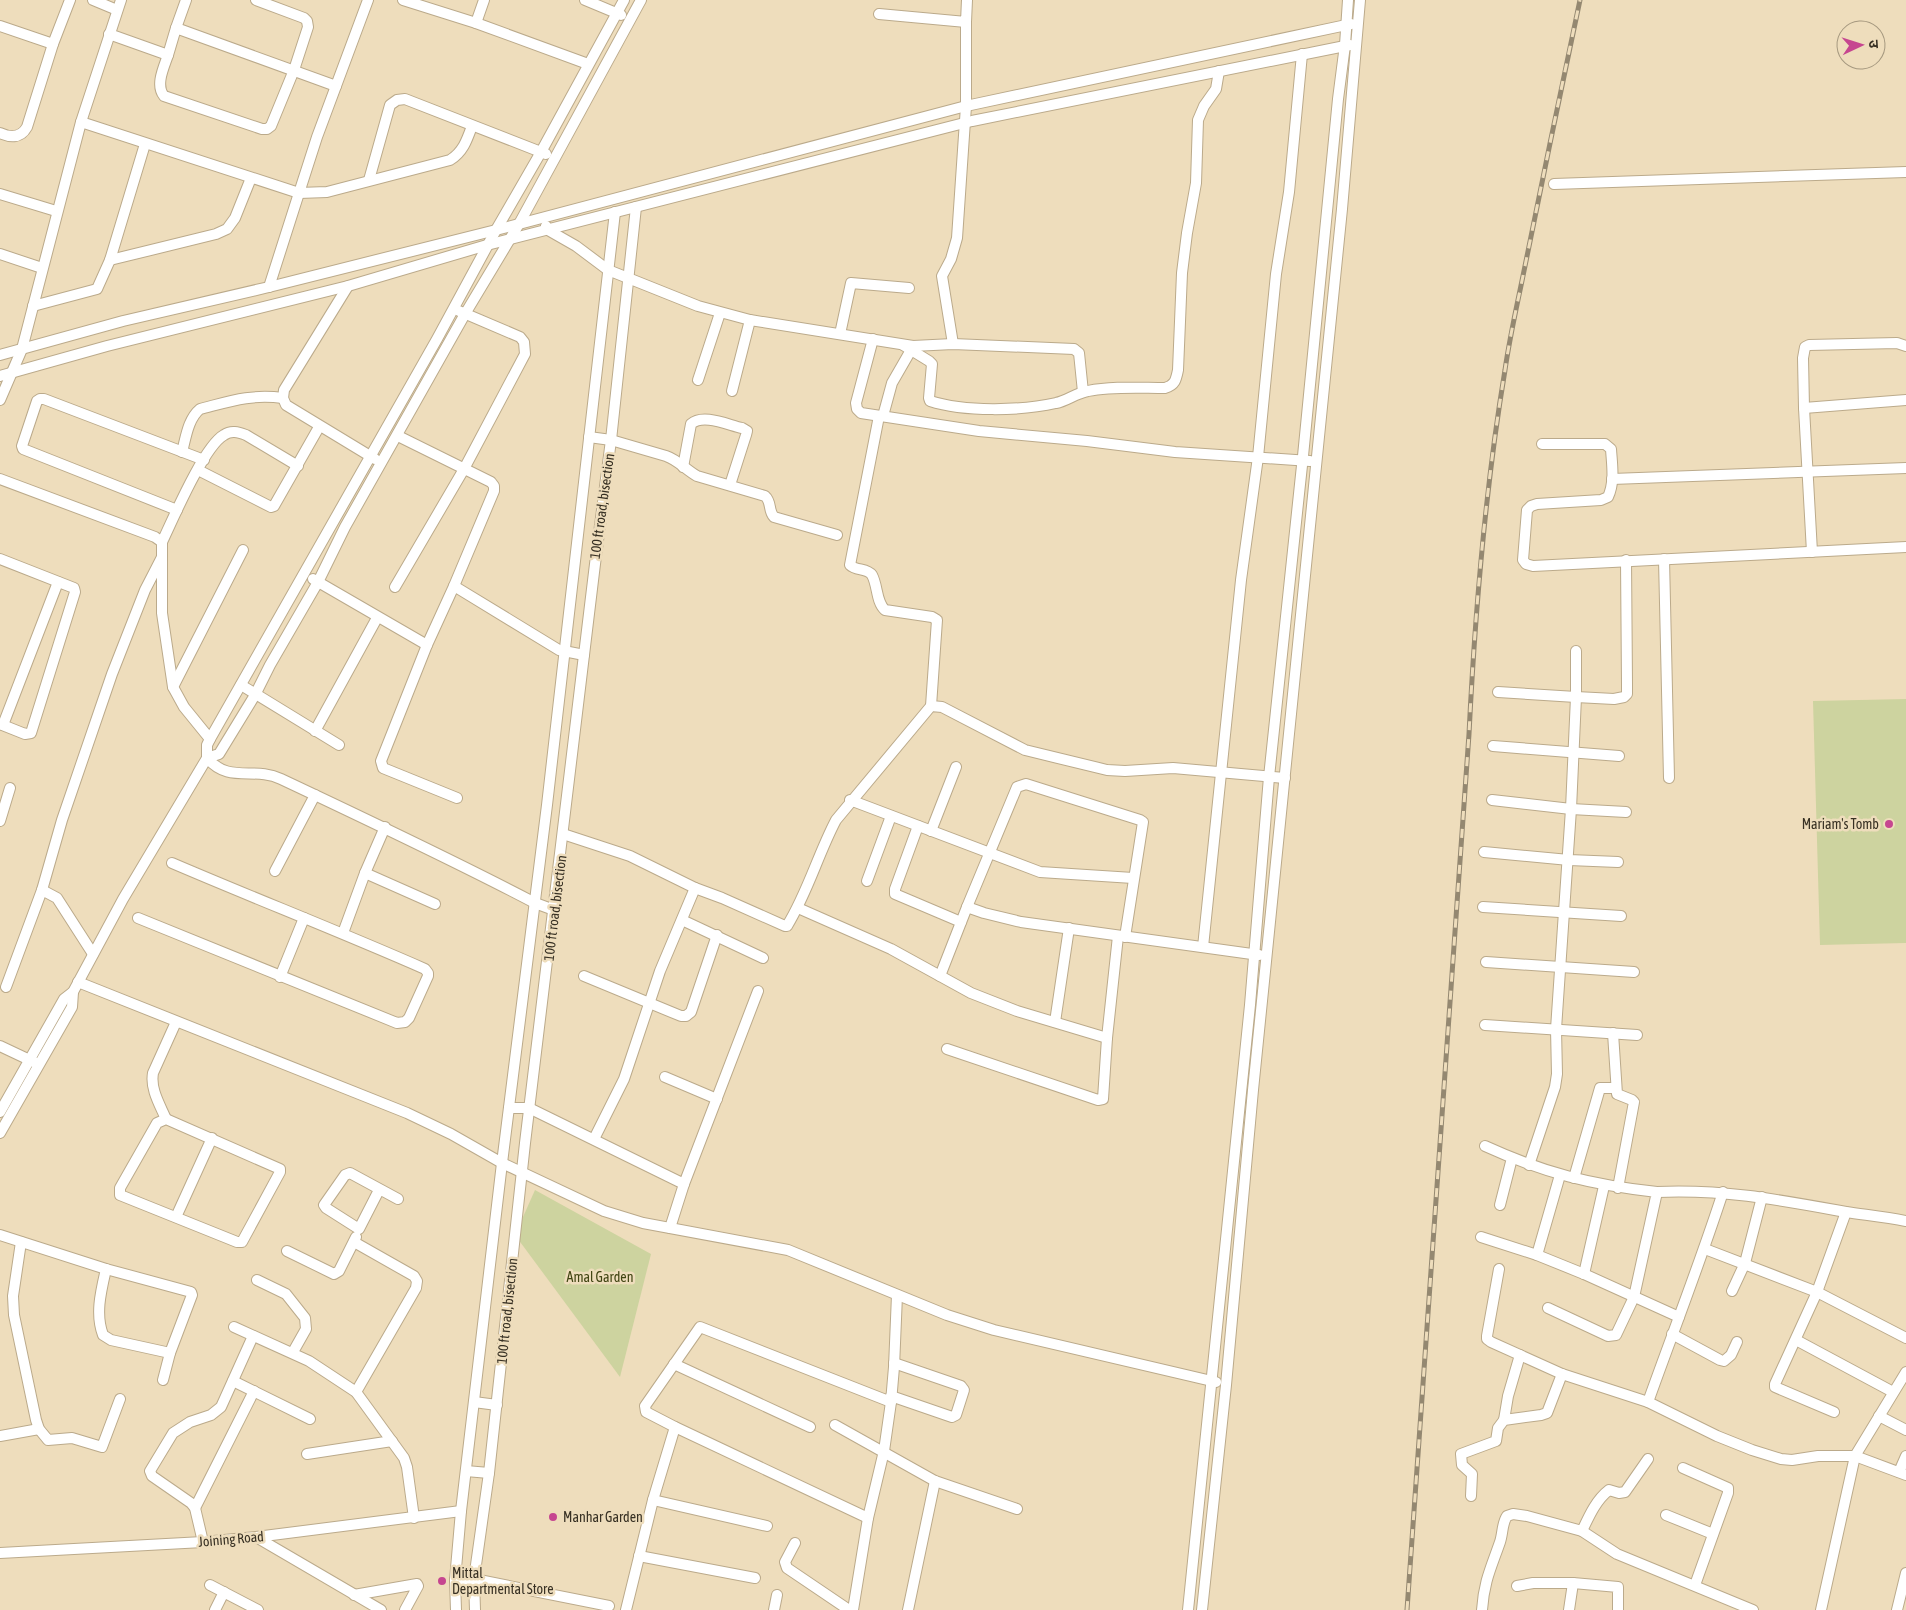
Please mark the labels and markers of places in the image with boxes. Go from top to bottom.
place label: Mariam's Tomb [1802,816,1879,832]
marker: Mariam's Tomb [1883,818,1895,830]
place label: Manhar Garden [563,1509,643,1525]
marker: Manhar Garden [547,1511,559,1523]
place label: Mittal Departmental Store [452,1565,554,1597]
marker: Mittal Departmental Store [436,1575,448,1587]

